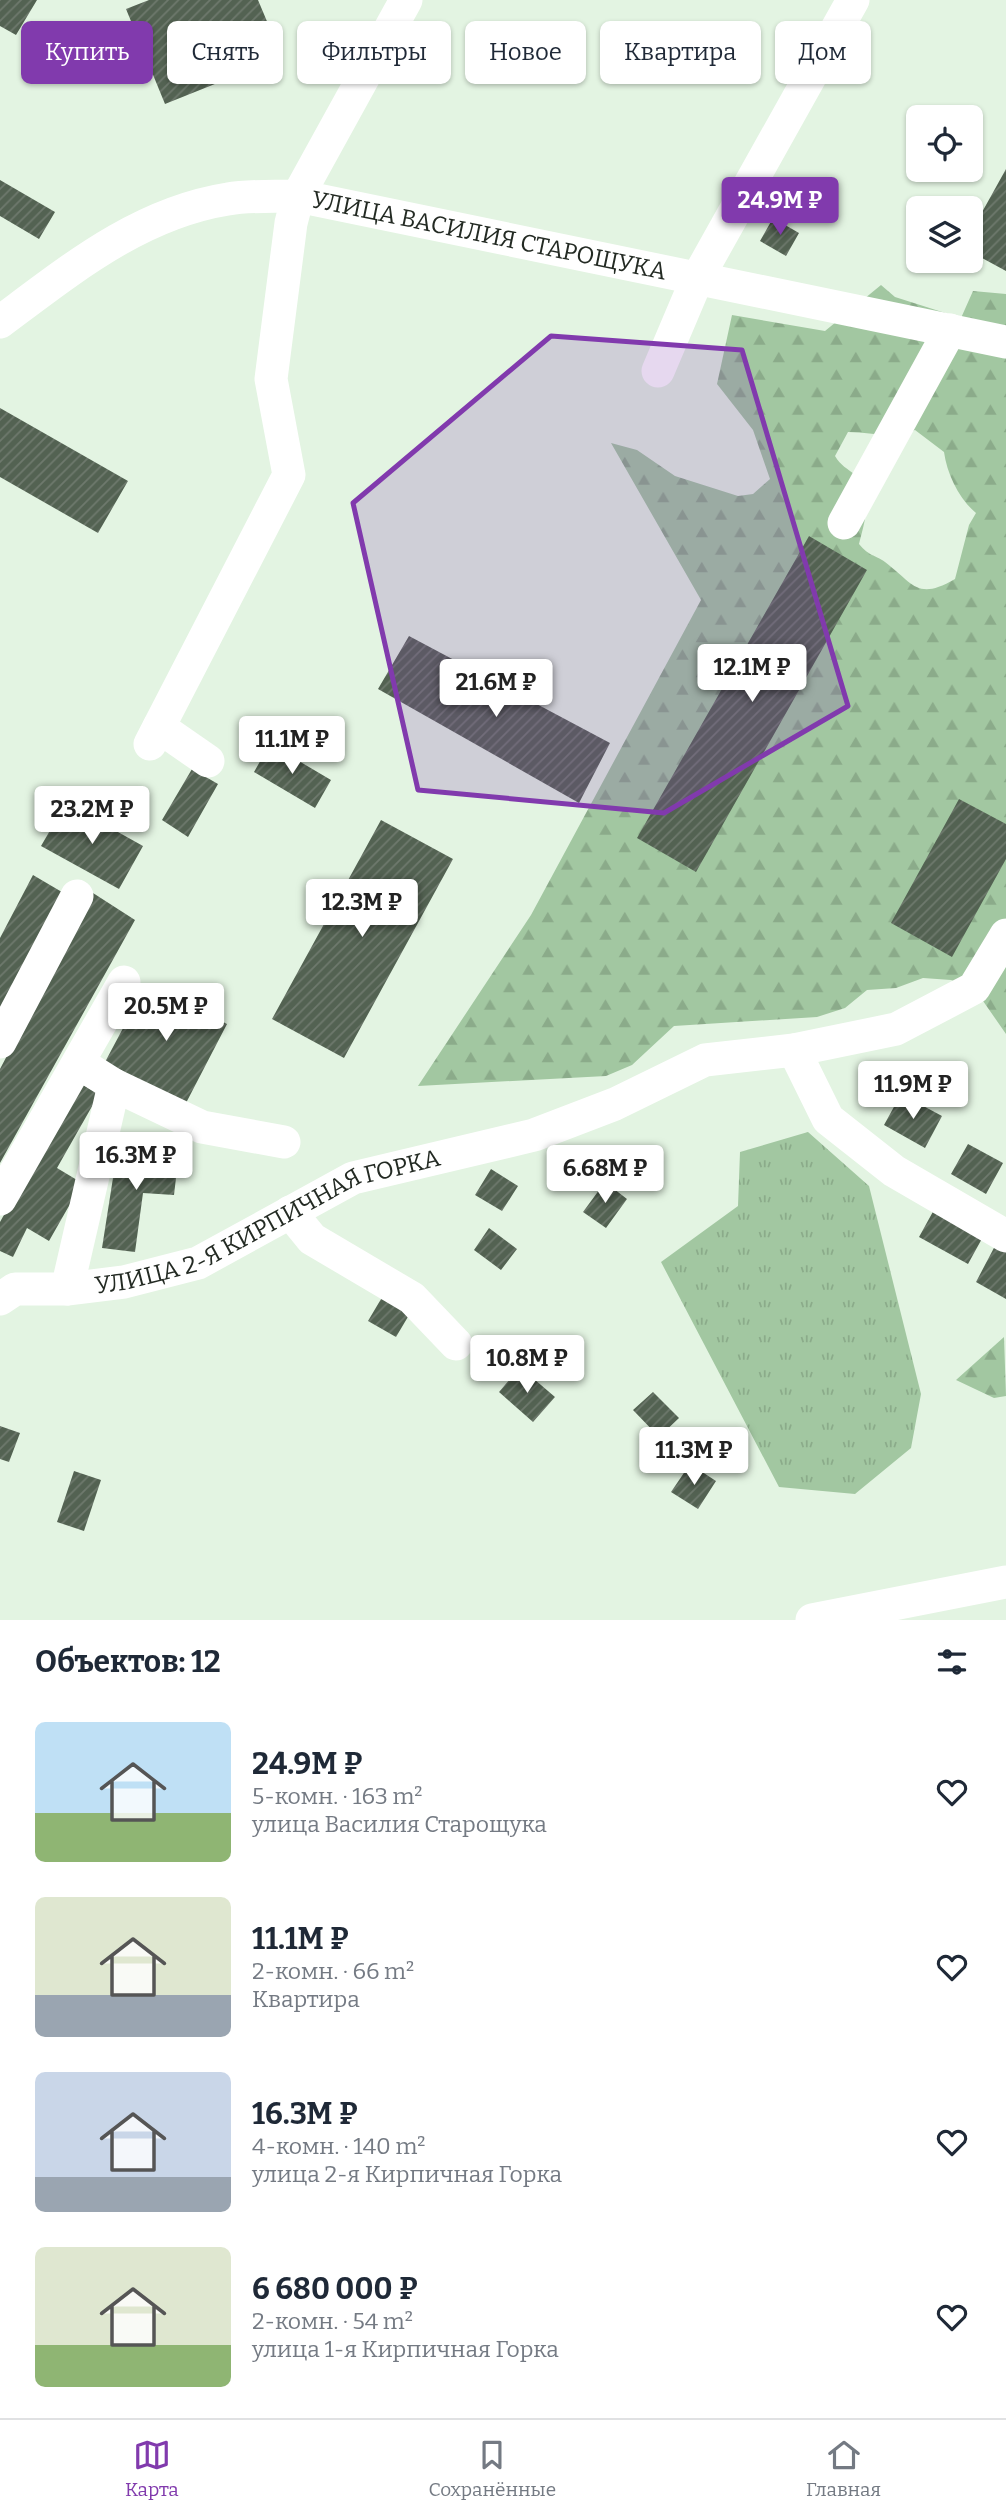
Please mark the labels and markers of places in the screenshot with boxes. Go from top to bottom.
pin: 24.9M ₽ [715,177,845,237]
pin: 12.1M ₽ [687,644,817,704]
pin: 21.6M ₽ [431,660,561,719]
pin: 11.1M ₽ [227,716,357,776]
pin: 23.2M ₽ [27,786,157,846]
pin: 12.3M ₽ [297,880,427,939]
pin: 20.5M ₽ [101,984,231,1043]
pin: 11.9M ₽ [848,1062,978,1121]
pin: 16.3M ₽ [71,1132,201,1192]
pin: 6.68M ₽ [540,1146,670,1205]
pin: 10.8M ₽ [462,1336,592,1395]
pin: 11.3M ₽ [629,1428,759,1487]

